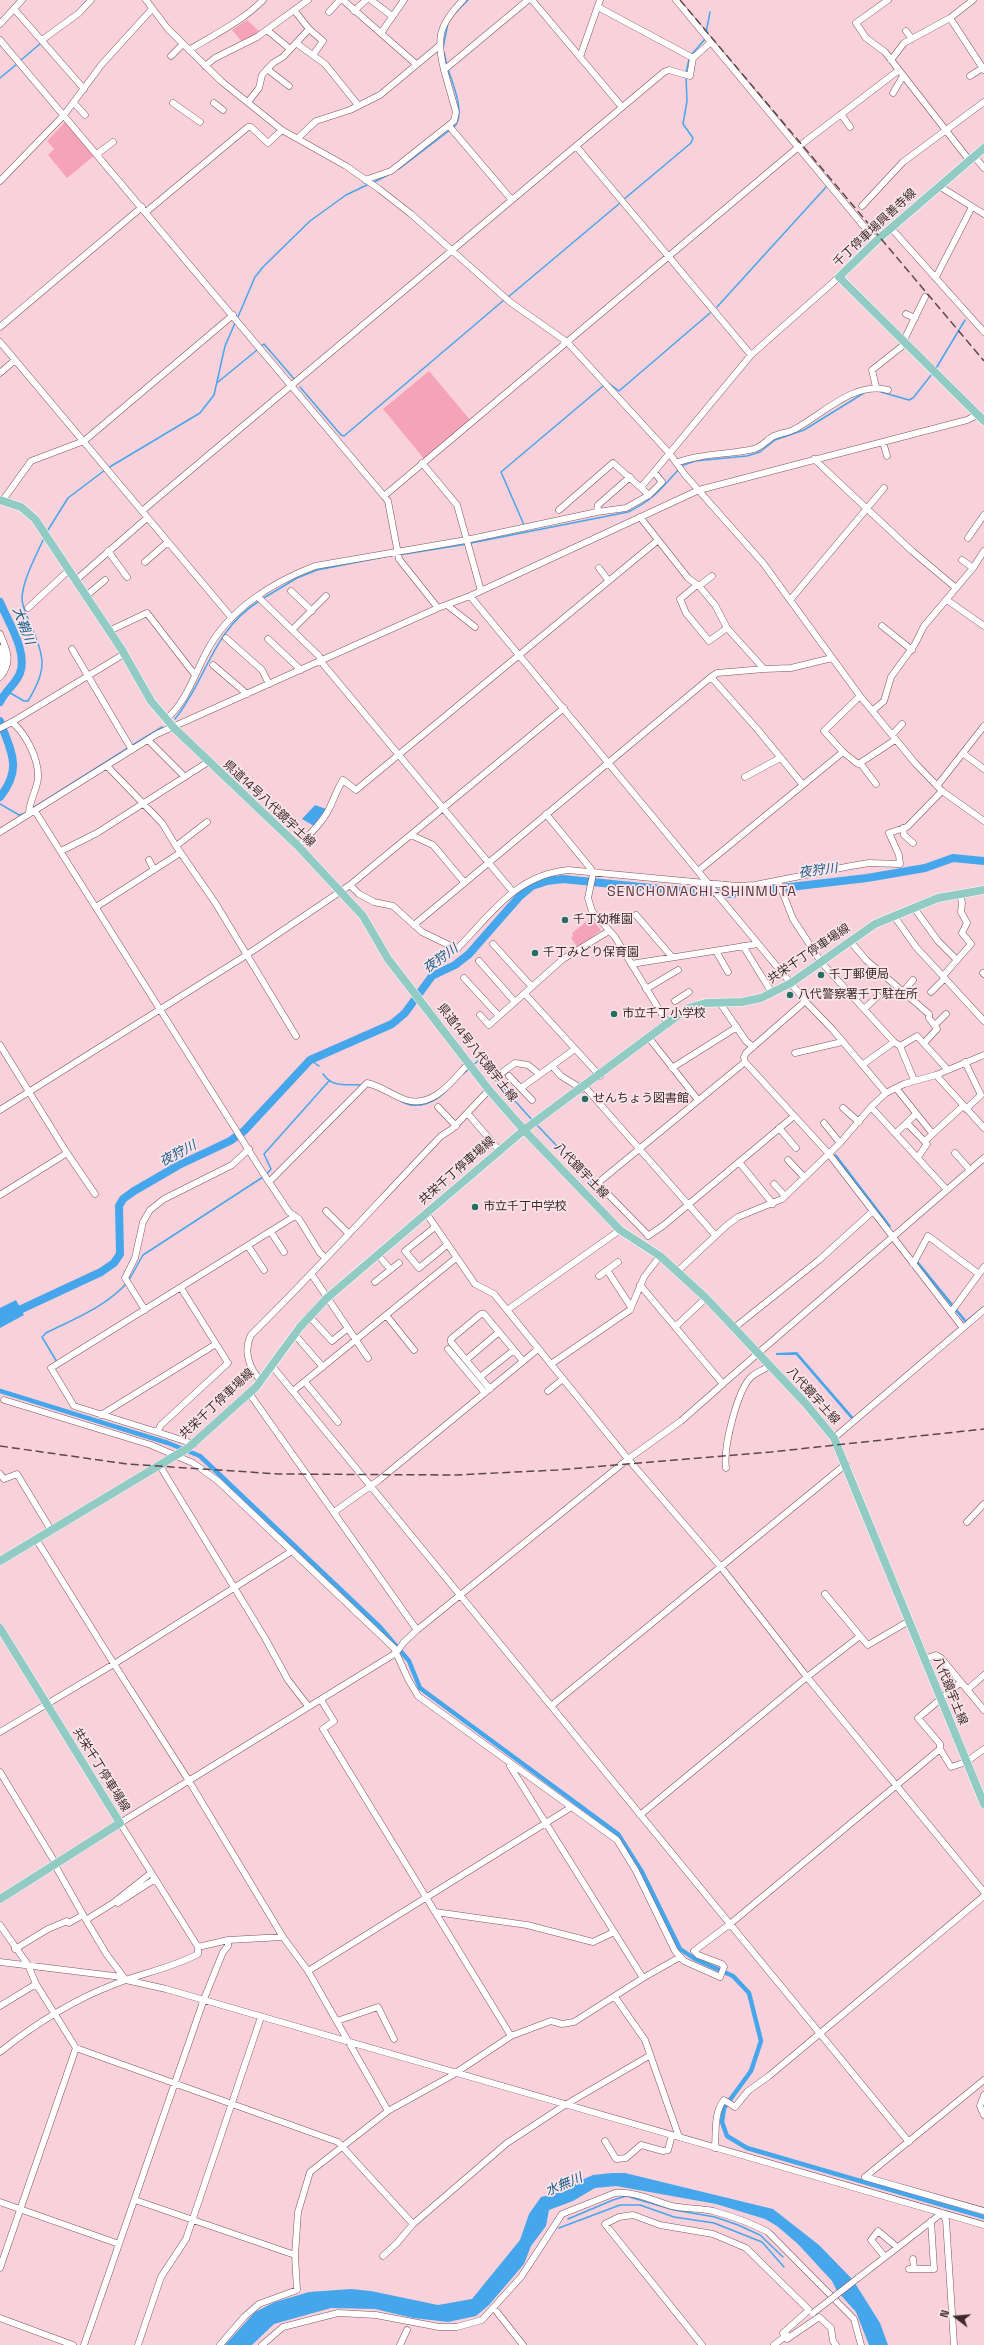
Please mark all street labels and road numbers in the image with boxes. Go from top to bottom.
street label: 千丁停車場興善寺線 [831,186,919,270]
street label: 県道14号八代鏡宇土線 [220,758,318,850]
street label: 共栄千丁停車場線 [765,921,853,987]
street label: 県道14号八代鏡宇土線 [434,1001,520,1105]
street label: 共栄千丁停車場線 [416,1134,498,1208]
street label: 八代鏡宇土線 [551,1140,611,1202]
street label: 八代鏡宇土線 [784,1364,842,1428]
street label: 共栄千丁停車場線 [177,1366,257,1442]
street label: 八代鏡宇土線 [930,1655,970,1727]
street label: 共栄千丁停車場線 [69,1725,133,1815]

